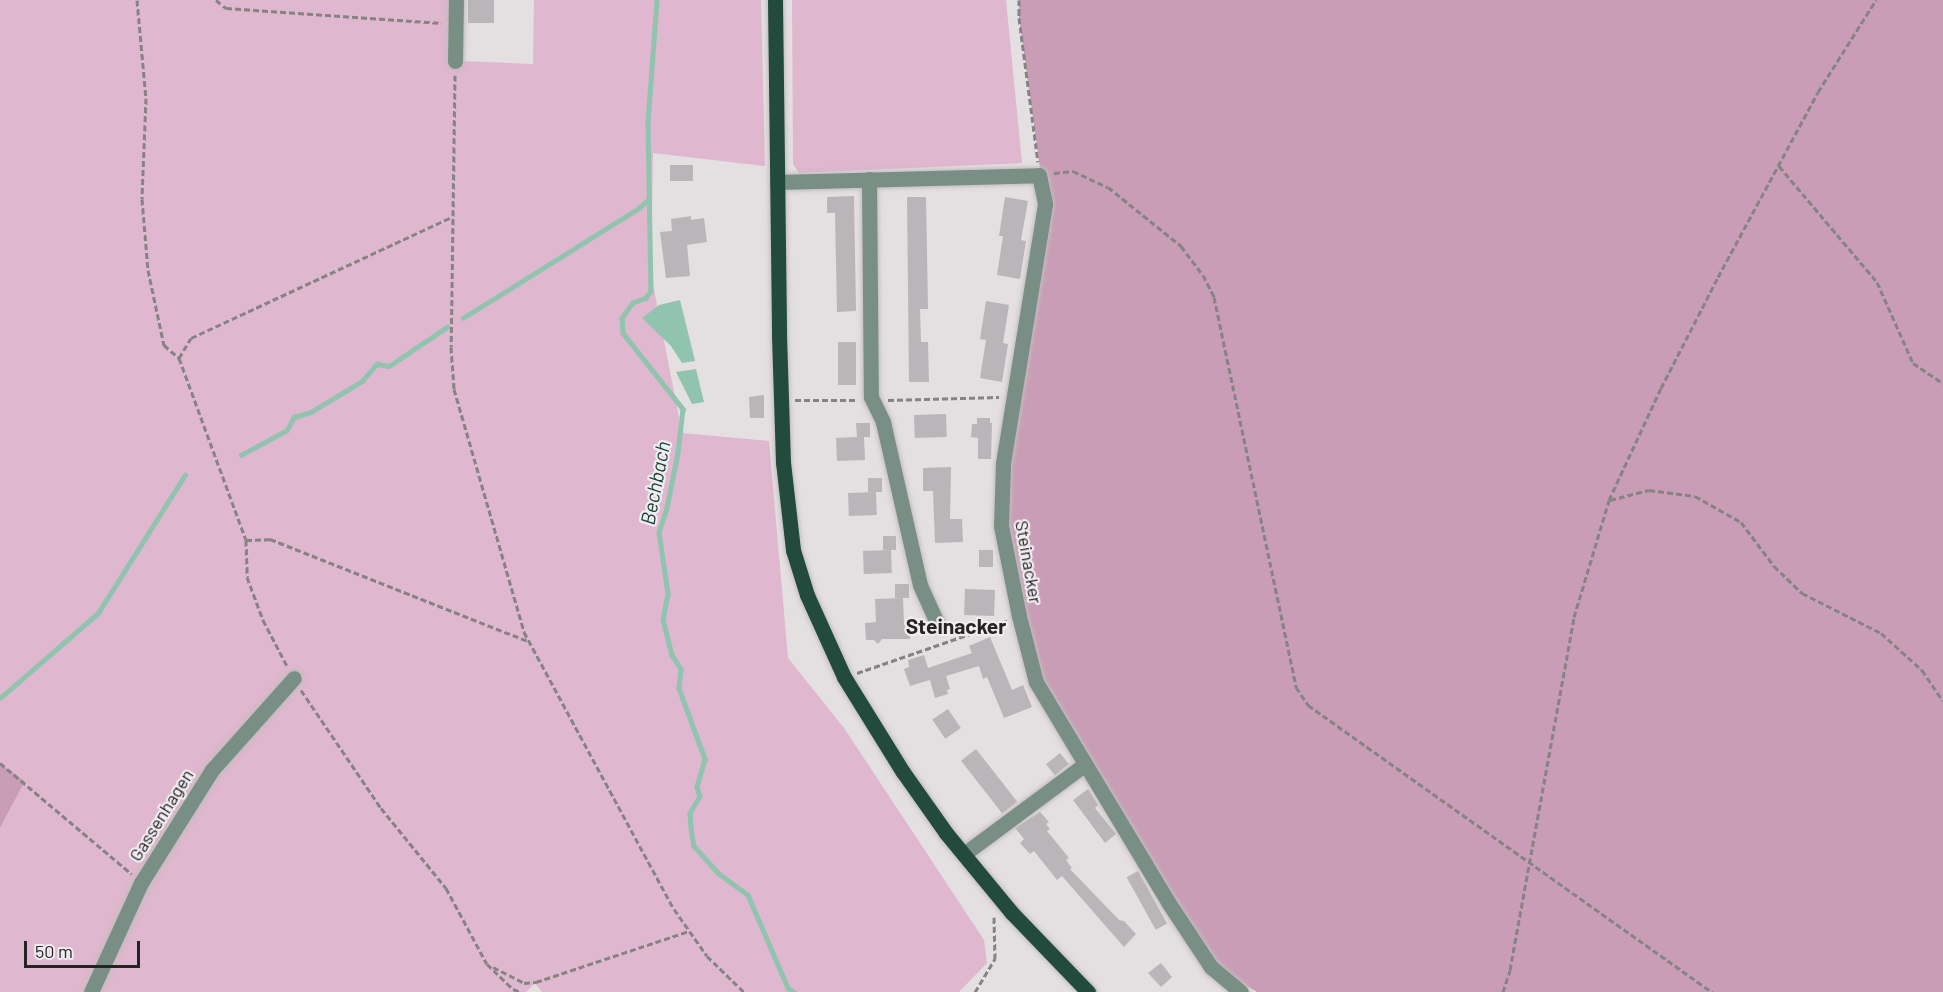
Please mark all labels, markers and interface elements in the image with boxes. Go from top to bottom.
water label: Bechbach [635,439,675,527]
street label: Steinacker [1011,519,1047,605]
district label: Steinacker [906,613,1006,639]
street label: Gassenhagen [124,765,198,865]
scale bar [27,929,142,967]
text: 50 m [35,940,73,962]

